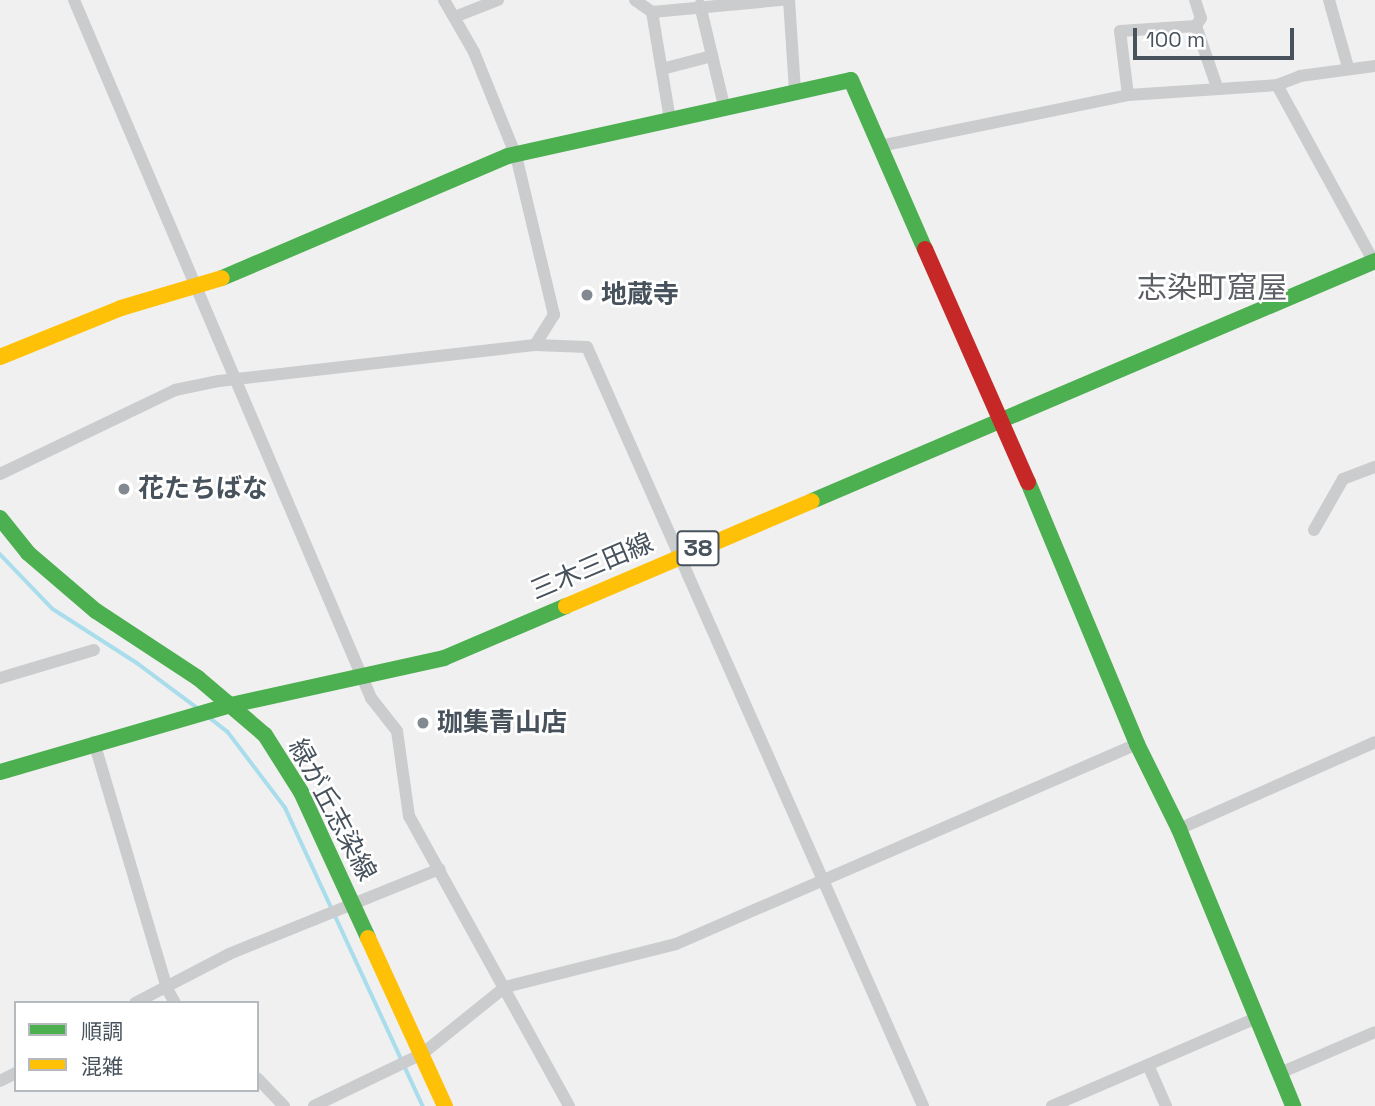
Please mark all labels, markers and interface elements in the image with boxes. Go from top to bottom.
scale bar [1137,14,1298,58]
text: 100 m [1146,26,1205,53]
district label: 志染町窟屋 [1137,270,1287,306]
place label: 地蔵寺 [601,279,679,311]
marker: 地蔵寺 [579,287,595,303]
place label: 花たちばな [138,473,268,505]
marker: 花たちばな [116,481,132,497]
street label: 三木三田線 [526,527,658,607]
road number: 38 [675,528,721,568]
place label: 珈集青山店 [437,707,567,739]
marker: 珈集青山店 [415,715,431,731]
street label: 緑が丘志染線 [282,734,382,886]
legend [14,1001,259,1092]
text: 順調 [81,1018,123,1045]
text: 混雑 [81,1053,123,1080]

